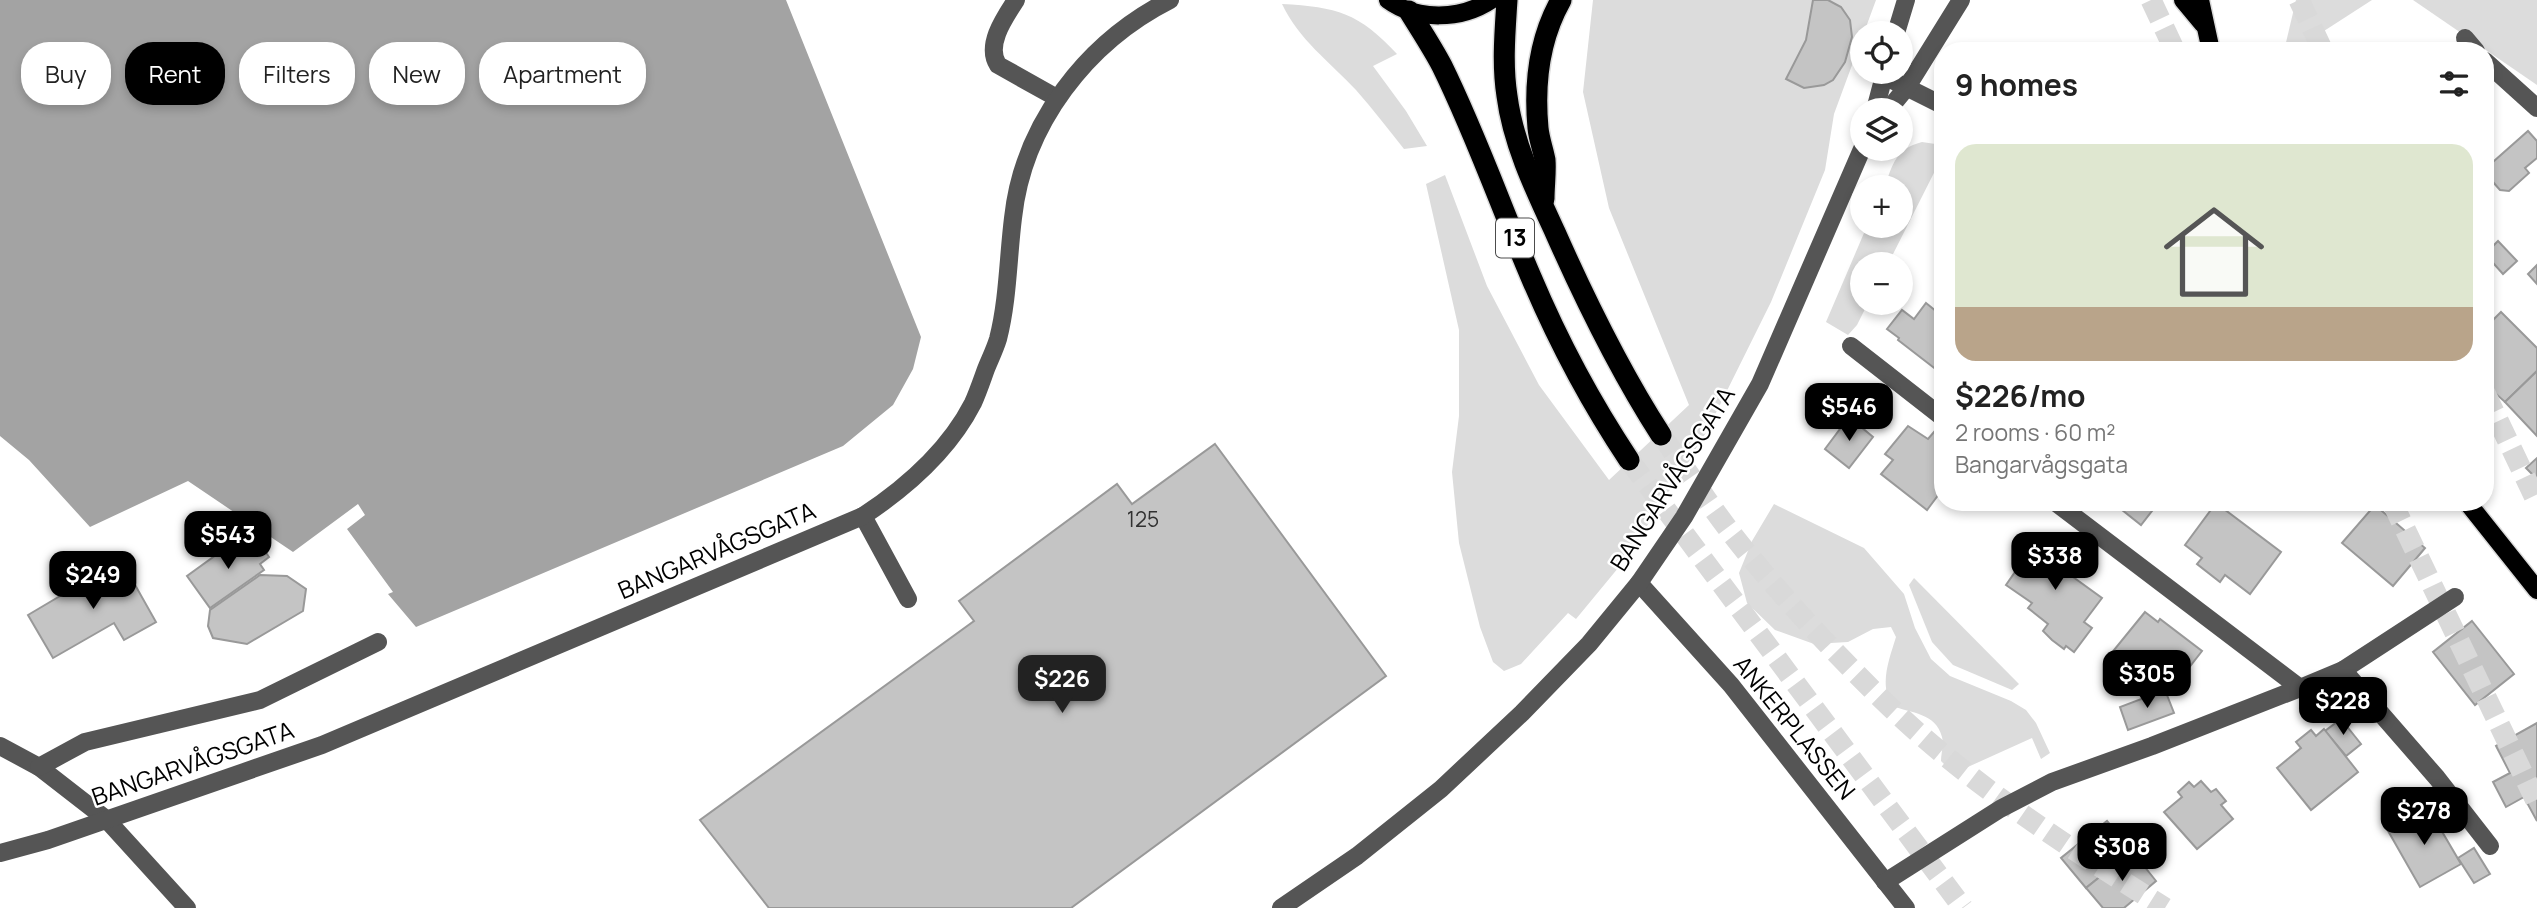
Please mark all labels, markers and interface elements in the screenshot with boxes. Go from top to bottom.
map controls [1850,21,1913,315]
button: locate [1850,21,1913,84]
chip: Buy [21,42,111,105]
chip: Rent [125,42,225,105]
chip: Filters [239,42,355,105]
chip: New [369,42,465,105]
chip: Apartment [479,42,646,105]
text: 9 homes [1955,64,2078,105]
icon: filters [2435,65,2473,103]
button: layers [1850,98,1913,161]
button: + [1850,175,1913,238]
icon: home [2151,189,2277,315]
road number: 13 [1496,218,1534,258]
button: − [1850,252,1913,315]
text: $226/mo [1955,375,2086,416]
street label: BANGARVÅGSGATA [1602,380,1742,577]
pin: $546 [1808,384,1890,443]
text: $546 [1821,390,1877,422]
text: 2 rooms · 60 m² [1955,416,2116,448]
text: Bangarvågsgata [1955,448,2128,480]
street label: BANGARVÅGSGATA [613,493,820,606]
house number: 125 [1127,505,1159,533]
pin: $543 [187,512,269,571]
text: $543 [200,518,256,550]
pin: $338 [2014,532,2096,592]
text: $338 [2027,539,2083,571]
pin: $249 [52,552,134,611]
text: $249 [65,558,121,590]
street label: ANKERPLASSEN [1727,648,1863,806]
pin: $305 [2106,650,2188,710]
pin: $226 [1021,656,1103,715]
text: $305 [2119,657,2175,689]
text: $226 [1034,662,1090,694]
pin: $228 [2302,678,2384,737]
text: $228 [2315,684,2371,716]
street label: BANGARVÅGSGATA [87,713,298,813]
pin: $278 [2383,788,2465,847]
text: $278 [2397,794,2451,826]
pin: $308 [2081,824,2163,883]
text: $308 [2093,830,2151,862]

